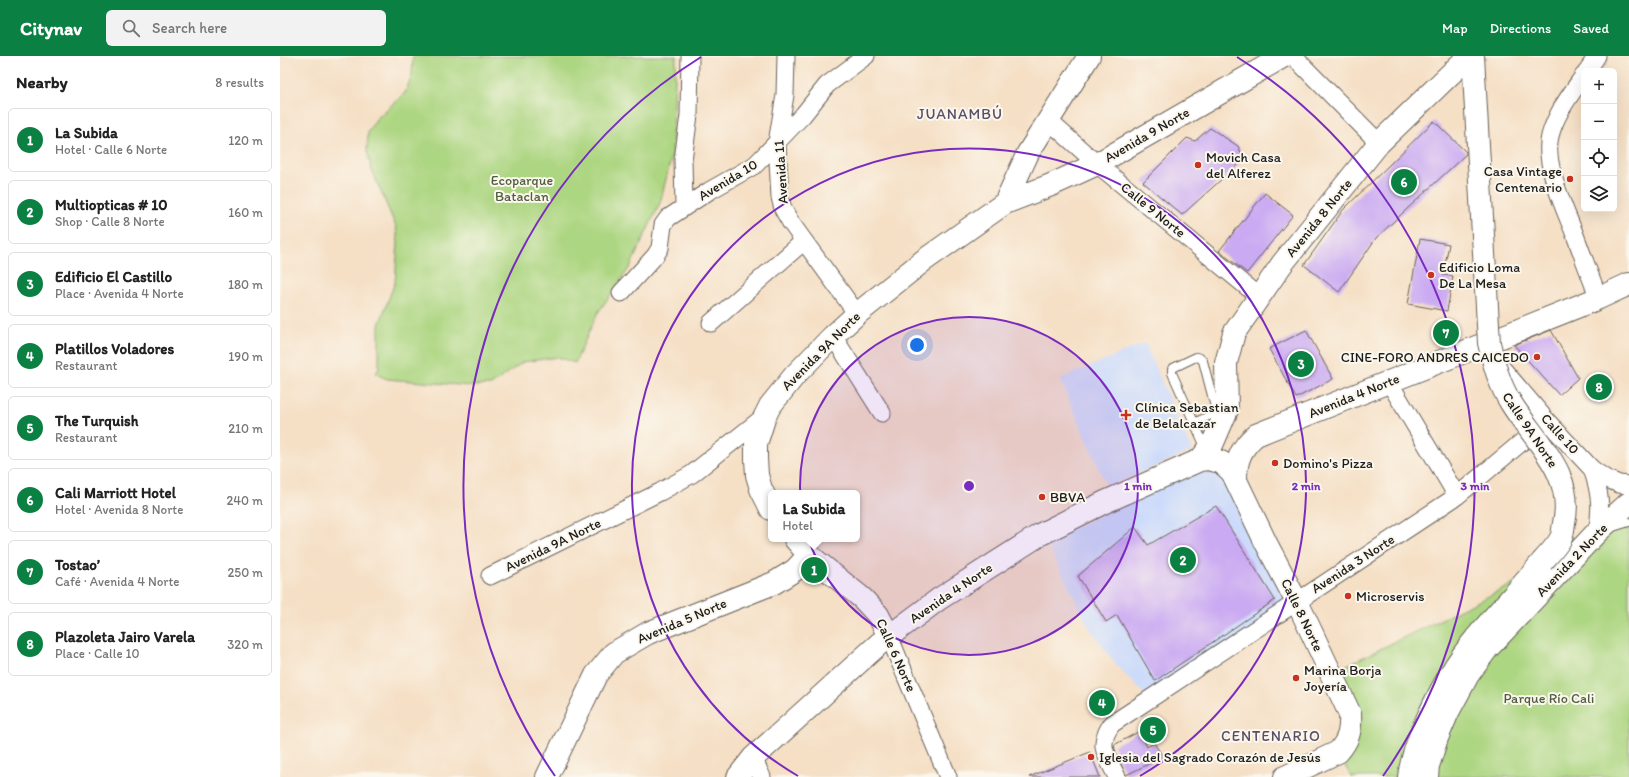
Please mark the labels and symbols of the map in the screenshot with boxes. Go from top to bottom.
street label: Avenida 9 Norte [1101,104,1193,166]
district label: JUANAMBÚ [917,105,1003,123]
street label: Avenida 11 [770,139,792,205]
place label: Movich Casa del Alferez [1206,149,1282,182]
street label: Avenida 10 [695,156,761,204]
marker: Movich Casa del Alferez [1193,160,1203,170]
place label: Casa Vintage Centenario [1484,163,1562,196]
pin: 6 [1391,167,1417,197]
park label: Ecoparque Bataclan [491,172,554,205]
marker: Casa Vintage Centenario [1565,174,1575,184]
street label: Avenida 8 Norte [1282,175,1356,261]
street label: Calle 9 Norte [1117,179,1189,242]
place label: Edificio Loma De La Mesa [1439,259,1520,292]
marker: Edificio Loma De La Mesa [1426,270,1436,280]
street label: Avenida 9A Norte [778,308,864,394]
pin: 7 [1433,318,1459,348]
your location [907,335,927,355]
pin: 3 [1288,349,1314,379]
place label: CINE-FORO ANDRES CAICEDO [1341,349,1529,366]
marker: CINE-FORO ANDRES CAICEDO [1532,352,1542,362]
street label: Avenida 4 Norte [1306,370,1402,422]
pin: 8 [1586,372,1612,402]
street label: Calle 9A Norte [1498,389,1562,471]
place label: Clínica Sebastian de Belalcazar [1135,399,1239,432]
marker: Clínica Sebastian de Belalcazar [1120,409,1132,421]
street label: Calle 10 [1537,410,1583,458]
place label: Domino's Pizza [1283,455,1373,472]
marker: Domino's Pizza [1270,458,1280,468]
centre of rings [962,479,976,493]
text: 1 min [1124,479,1153,493]
text: 2 min [1292,479,1321,493]
text: 3 min [1461,479,1490,493]
place label: BBVA [1050,489,1085,506]
marker: BBVA [1037,492,1047,502]
street label: Avenida 9A Norte [502,514,604,576]
street label: Avenida 2 Norte [1533,519,1612,600]
street label: Avenida 3 Norte [1308,531,1398,597]
pin: 2 [1170,545,1196,575]
pin: 1 [801,555,827,585]
street label: Avenida 4 Norte [906,559,996,627]
street label: Calle 8 Norte [1277,576,1327,654]
place label: Microservis [1356,588,1425,605]
marker: Microservis [1343,591,1353,601]
street label: Avenida 5 Norte [635,594,730,647]
street label: Calle 6 Norte [872,616,920,695]
place label: Marina Borja Joyería [1304,662,1382,695]
marker: Marina Borja Joyería [1291,673,1301,683]
pin: 4 [1089,688,1115,718]
park label: Parque Río Cali [1504,690,1594,707]
pin: 5 [1140,715,1166,745]
district label: CENTENARIO [1221,727,1321,745]
place label: Iglesia del Sagrado Corazón de Jesús [1099,749,1321,766]
marker: Iglesia del Sagrado Corazón de Jesús [1086,752,1096,762]

